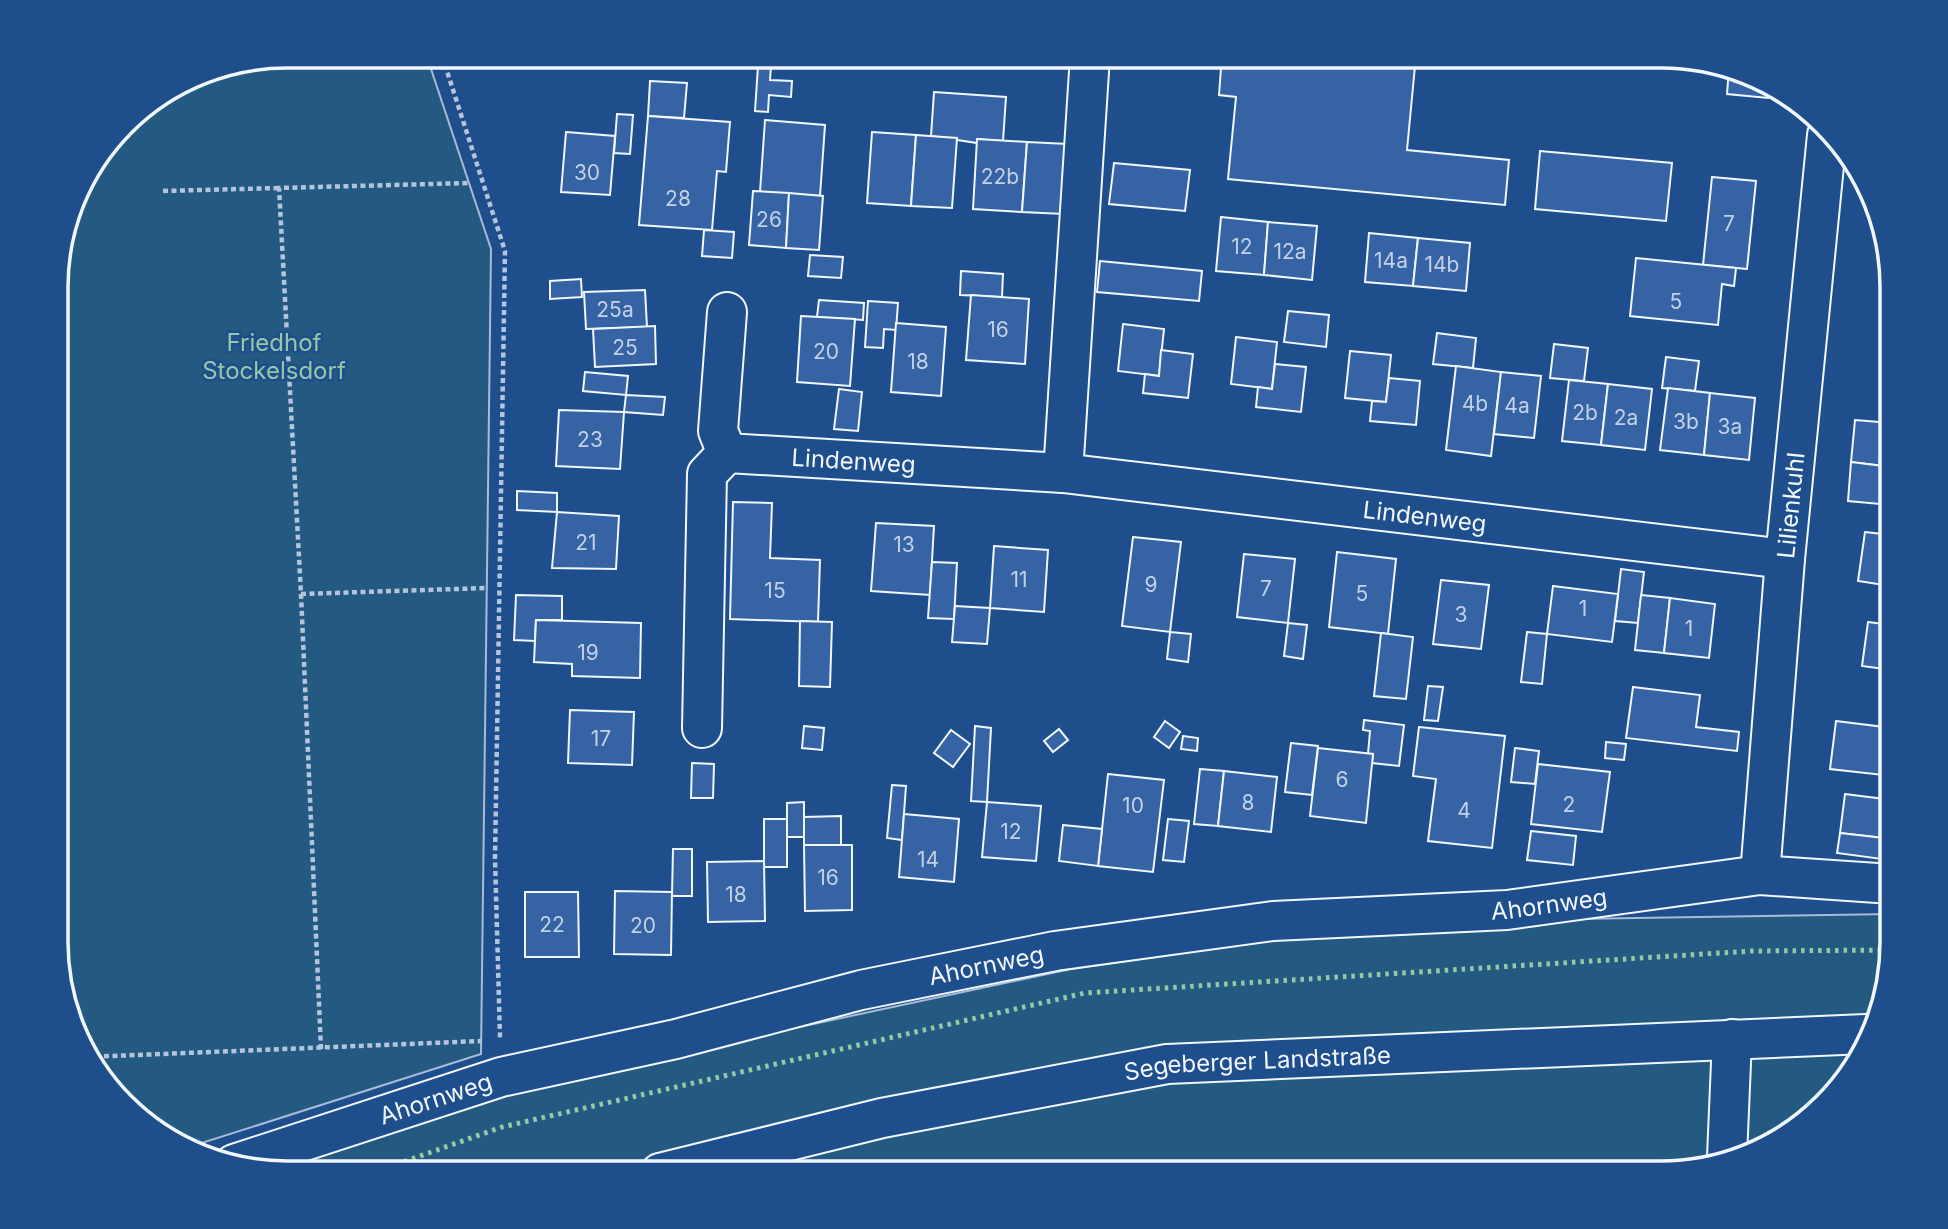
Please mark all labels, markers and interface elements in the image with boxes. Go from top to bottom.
house number: 30 [574,160,600,185]
house number: 22b [981,164,1019,189]
house number: 28 [665,186,691,211]
house number: 26 [756,207,782,232]
house number: 7 [1723,211,1735,236]
house number: 12 [1231,234,1253,259]
house number: 12a [1273,239,1307,264]
house number: 14a [1374,248,1408,273]
house number: 14b [1425,252,1459,277]
house number: 5 [1670,289,1682,314]
house number: 25a [596,297,634,322]
house number: 16 [987,317,1009,342]
park label: Friedhof Stockelsdorf [202,328,346,385]
house number: 25 [612,335,638,360]
house number: 20 [813,339,839,364]
house number: 18 [907,349,929,374]
house number: 4b [1462,391,1488,416]
house number: 4a [1504,393,1530,418]
house number: 2b [1572,400,1598,425]
house number: 2a [1614,405,1638,430]
house number: 3b [1673,409,1699,434]
house number: 3a [1718,414,1742,439]
house number: 23 [577,427,603,452]
street label: Lindenweg [791,442,917,479]
street label: Lilienkuhl [1771,451,1810,560]
street label: Lindenweg [1361,494,1488,538]
house number: 21 [575,530,597,555]
house number: 13 [893,532,915,557]
house number: 11 [1010,567,1028,592]
house number: 9 [1144,572,1158,597]
house number: 7 [1260,576,1272,601]
house number: 15 [764,578,786,603]
house number: 5 [1356,581,1368,606]
house number: 1 [1579,596,1587,621]
house number: 3 [1455,602,1467,627]
house number: 1 [1685,616,1693,641]
house number: 19 [577,640,599,665]
house number: 17 [591,726,611,751]
house number: 6 [1335,767,1349,792]
house number: 8 [1242,790,1255,815]
house number: 2 [1563,792,1575,817]
house number: 10 [1122,793,1144,818]
house number: 4 [1457,798,1471,823]
house number: 12 [1000,819,1022,844]
house number: 14 [917,847,939,872]
house number: 16 [817,865,839,890]
house number: 18 [725,882,747,907]
street label: Ahornweg [1491,882,1609,925]
house number: 22 [539,912,565,937]
house number: 20 [630,913,656,938]
street label: Ahornweg [926,939,1046,991]
street label: Segeberger Landstraße [1121,1040,1392,1086]
street label: Ahornweg [376,1066,496,1130]

